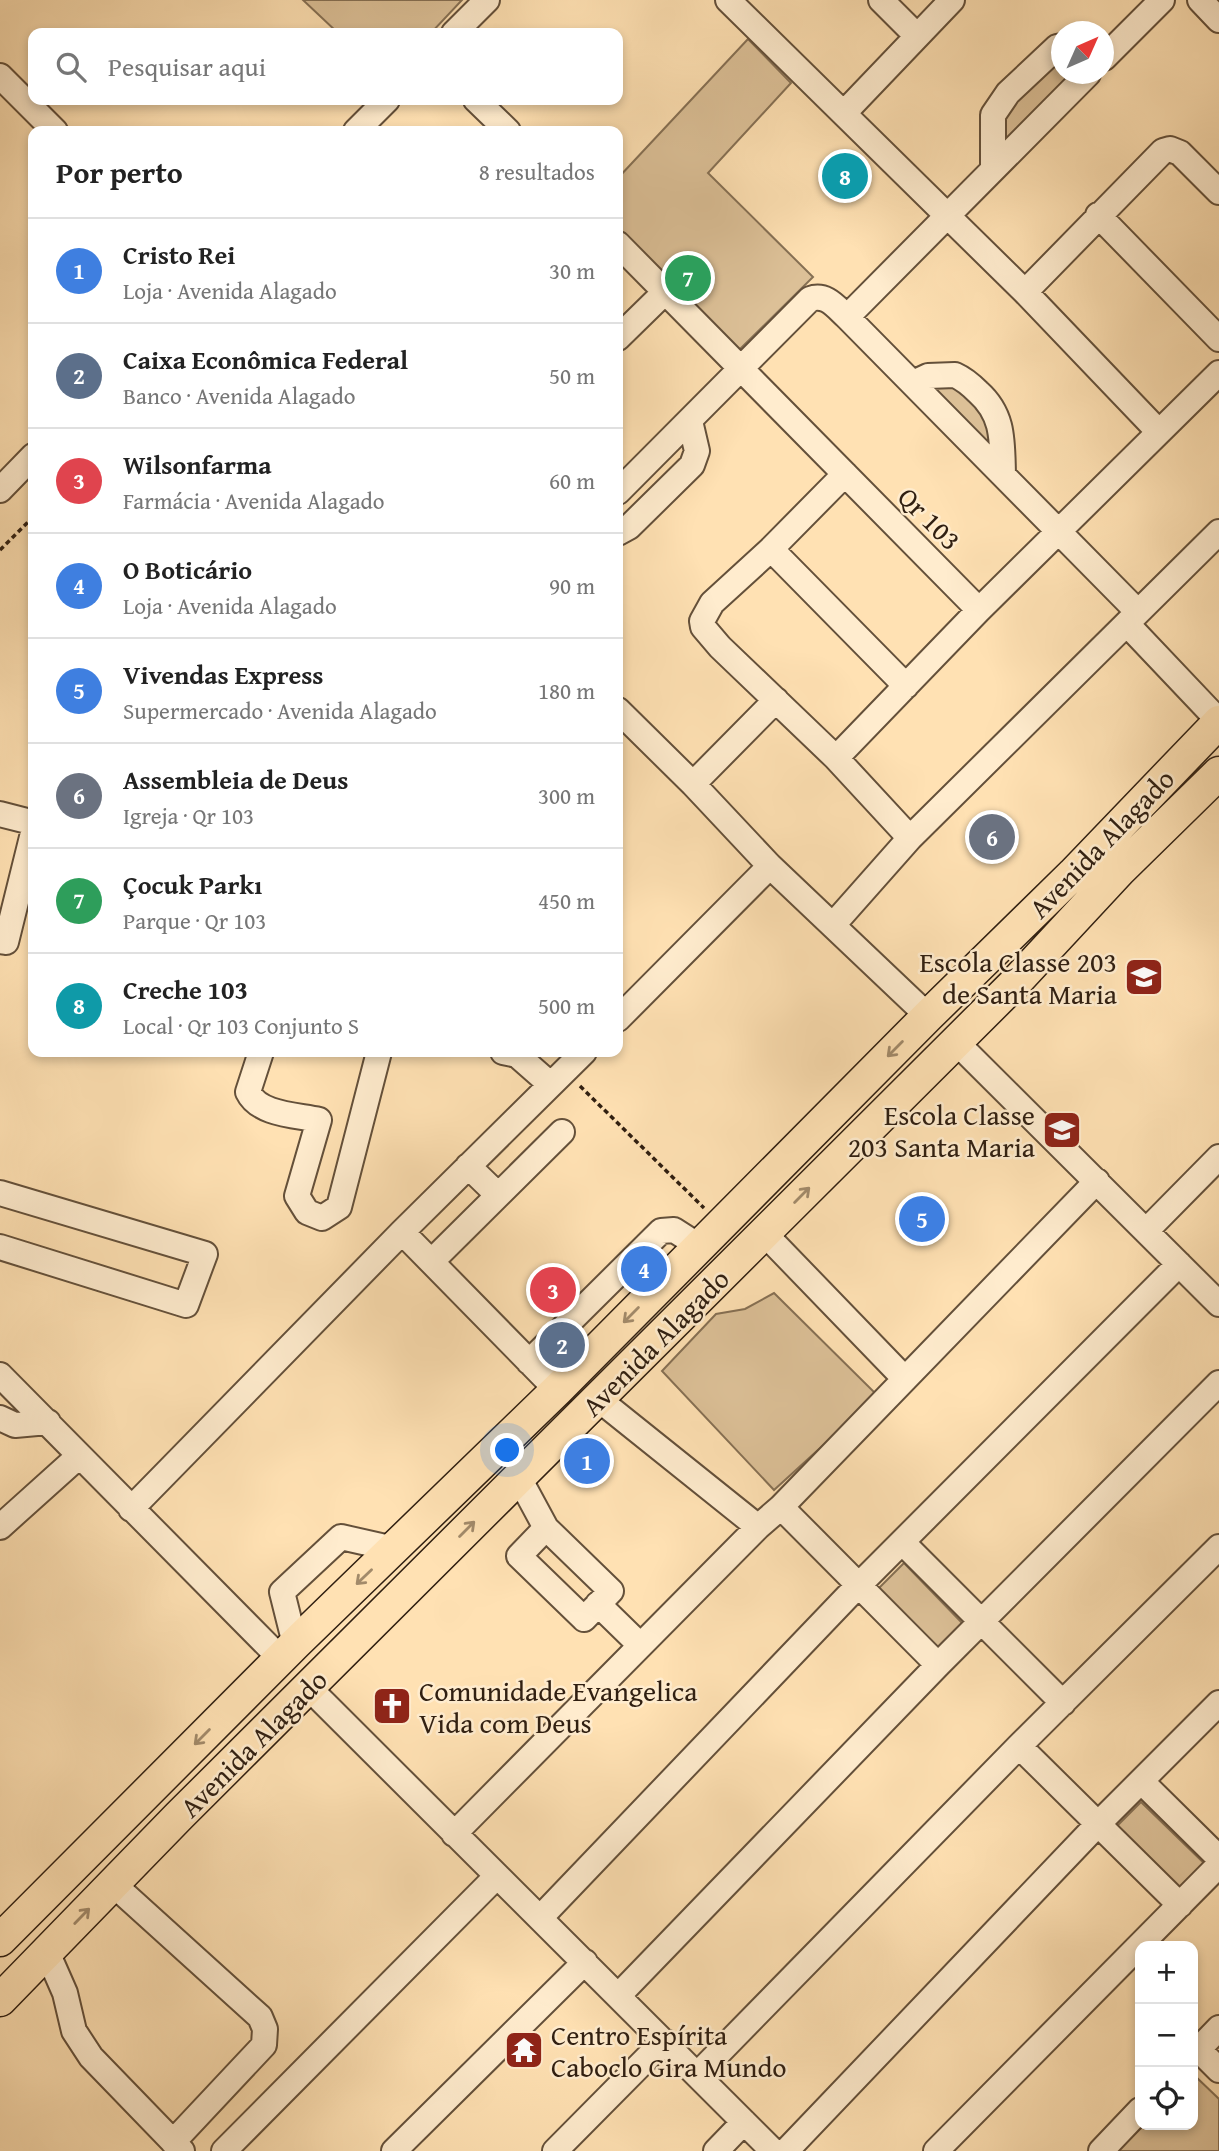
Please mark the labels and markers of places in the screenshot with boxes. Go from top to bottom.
pin: 8 [822,150,868,202]
pin: 7 [665,252,711,304]
pin: 6 [969,811,1015,863]
place label: Escola Classe 203 de Santa Maria [919,941,1118,1014]
school or university icon: Escola Classe 203 de Santa Maria [1123,956,1165,998]
place label: Escola Classe 203 Santa Maria [848,1094,1036,1167]
school or university icon: Escola Classe 203 Santa Maria [1041,1109,1083,1151]
pin: 5 [899,1193,945,1245]
pin: 4 [621,1243,667,1295]
pin: 3 [530,1264,576,1316]
pin: 2 [539,1319,585,1371]
pin: 1 [564,1435,610,1487]
place label: Comunidade Evangelica Vida com Deus [419,1670,698,1743]
church icon: Comunidade Evangelica Vida com Deus [371,1685,413,1727]
place label: Centro Espírita Caboclo Gira Mundo [551,2014,787,2087]
temple icon: Centro Espírita Caboclo Gira Mundo [503,2029,545,2071]

